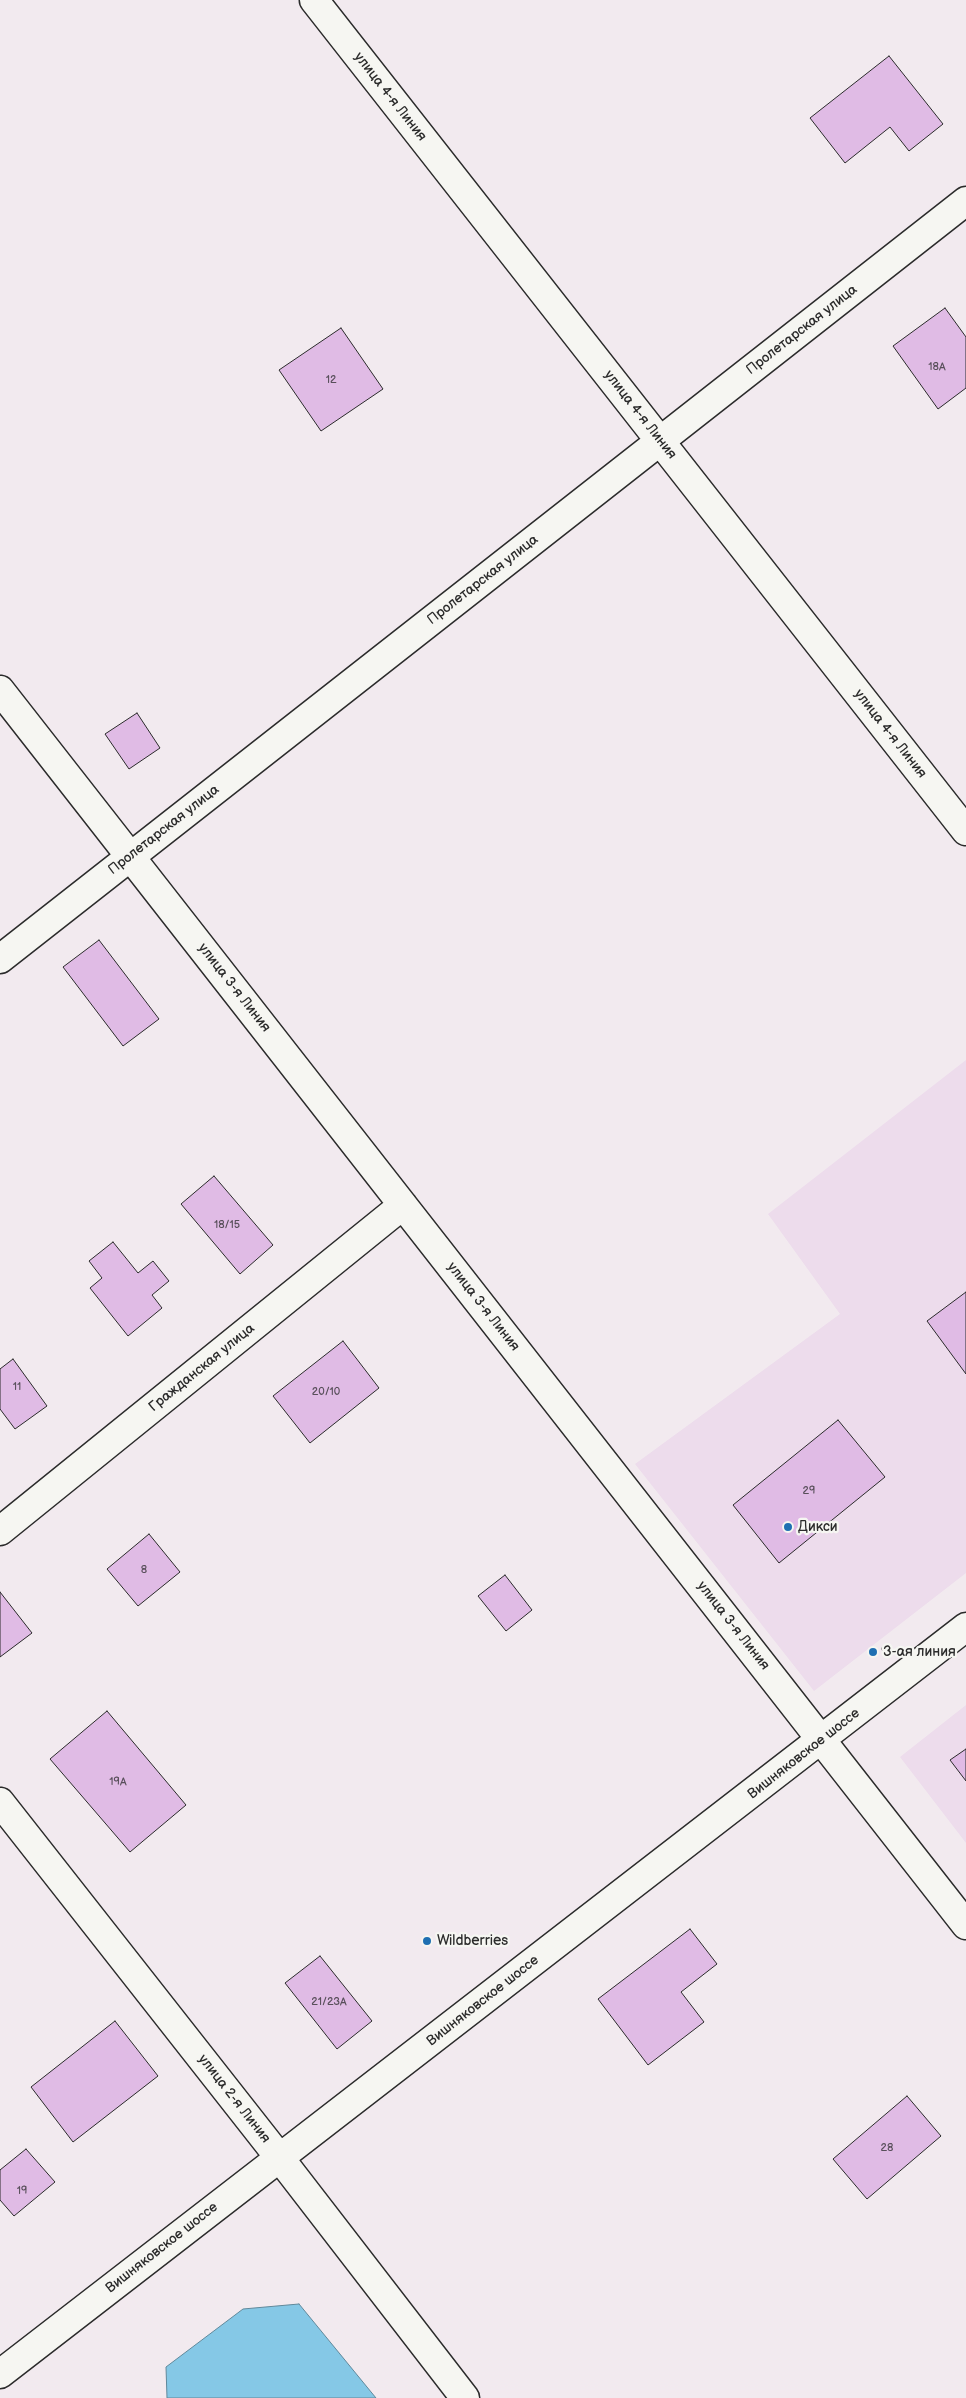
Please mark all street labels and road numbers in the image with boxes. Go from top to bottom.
street label: улица 4-я Линия [350,49,430,145]
street label: Пролетарская улица [743,281,861,379]
street label: улица 4-я Линия [600,367,680,463]
street label: Пролетарская улица [424,531,542,629]
street label: улица 4-я Линия [850,686,930,782]
street label: Пролетарская улица [105,781,223,879]
street label: улица 3-я Линия [194,940,274,1036]
street label: улица 3-я Линия [443,1259,523,1355]
street label: Гражданская улица [146,1320,258,1416]
street label: улица 3-я Линия [693,1578,773,1674]
street label: Вишняковское шоссе [745,1705,863,1803]
street label: Вишняковское шоссе [424,1952,542,2050]
street label: улица 2-я Линия [194,2051,274,2147]
street label: Вишняковское шоссе [103,2199,221,2297]

